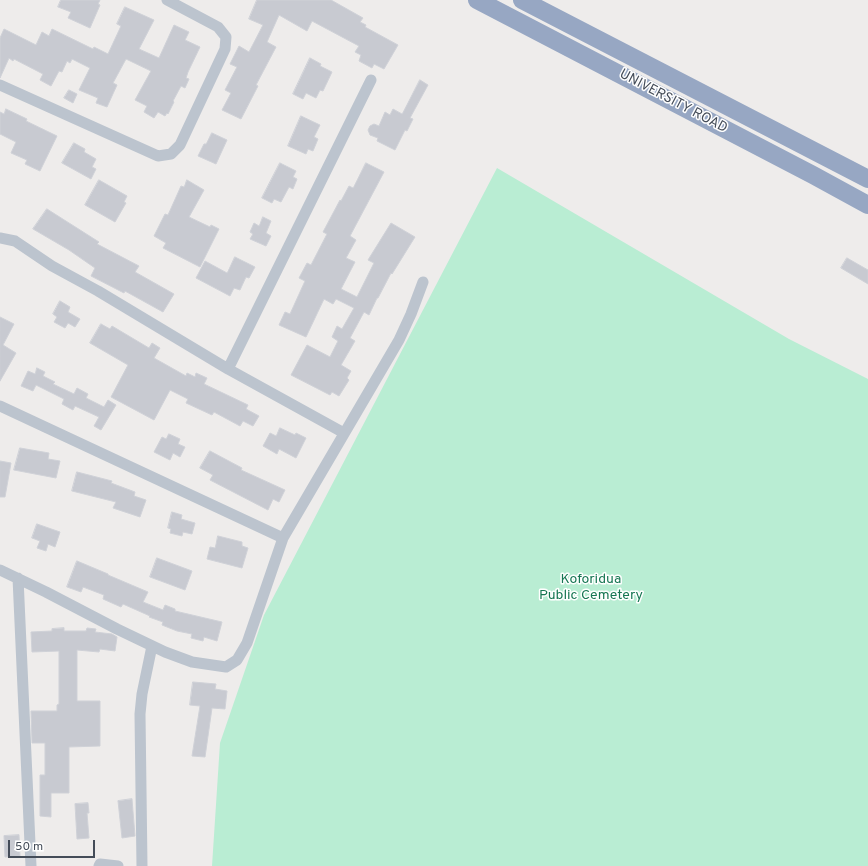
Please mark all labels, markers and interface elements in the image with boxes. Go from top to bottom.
street label: UNIVERSITY ROAD [616,66,730,138]
park label: Koforidua Public Cemetery [539,572,643,604]
scale bar [10,832,97,858]
text: 50 m [15,839,43,855]

